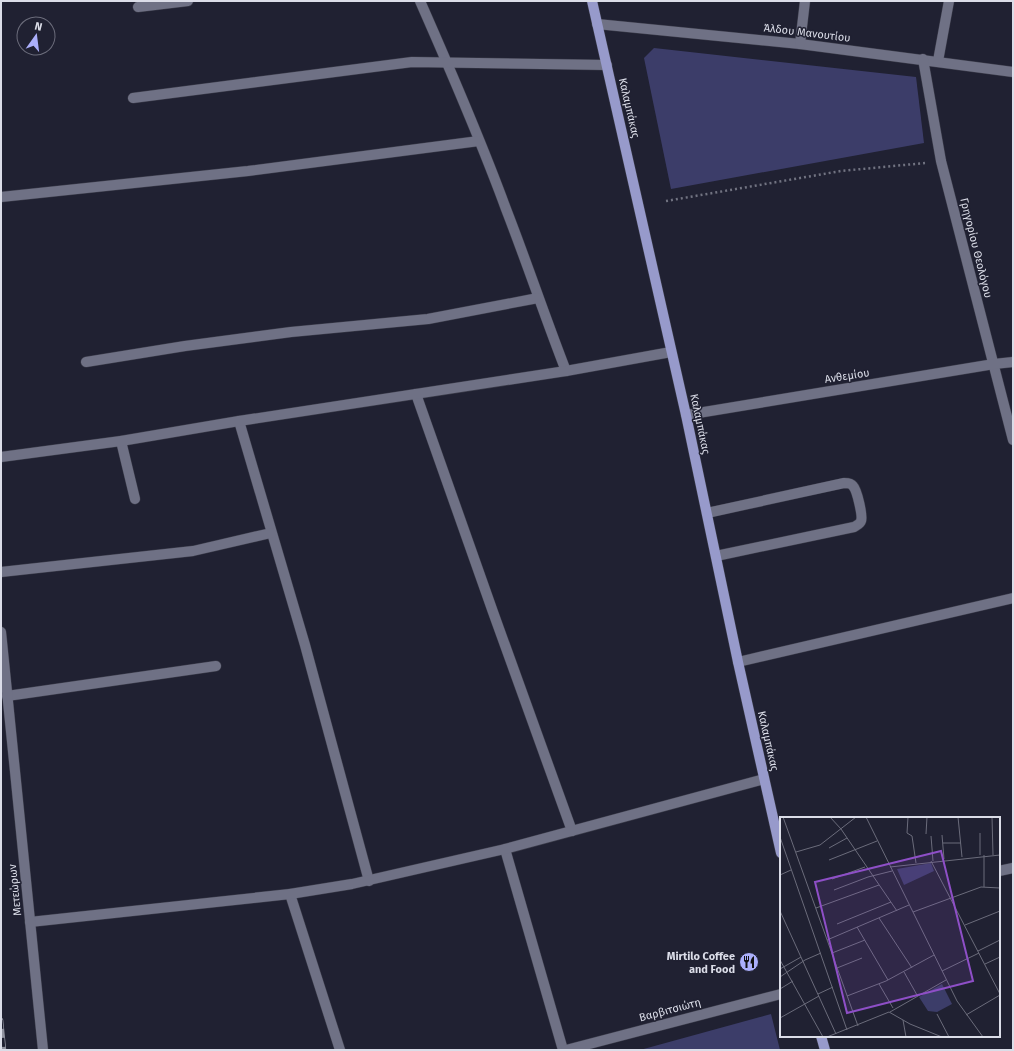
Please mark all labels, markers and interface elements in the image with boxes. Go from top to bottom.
north arrow [16,16,56,56]
text: N [33,20,43,34]
street label: Άλδου Μανουτίου [763,21,851,45]
street label: Καλαμπάκας [616,77,642,139]
street label: Γρηγορίου Θεολόγου [957,197,995,299]
street label: Ανθεμίου [824,366,870,386]
street label: Καλαμπάκας [687,393,713,455]
street label: Καλαμπάκας [755,710,781,772]
inset map [780,817,1000,1037]
street label: Μετεώρων [6,863,24,917]
place label: Mirtilo Coffee and Food [667,950,735,976]
restaurant icon: Mirtilo Coffee and Food [738,951,760,973]
street label: Βαρβιτσιώτη [638,996,702,1024]

